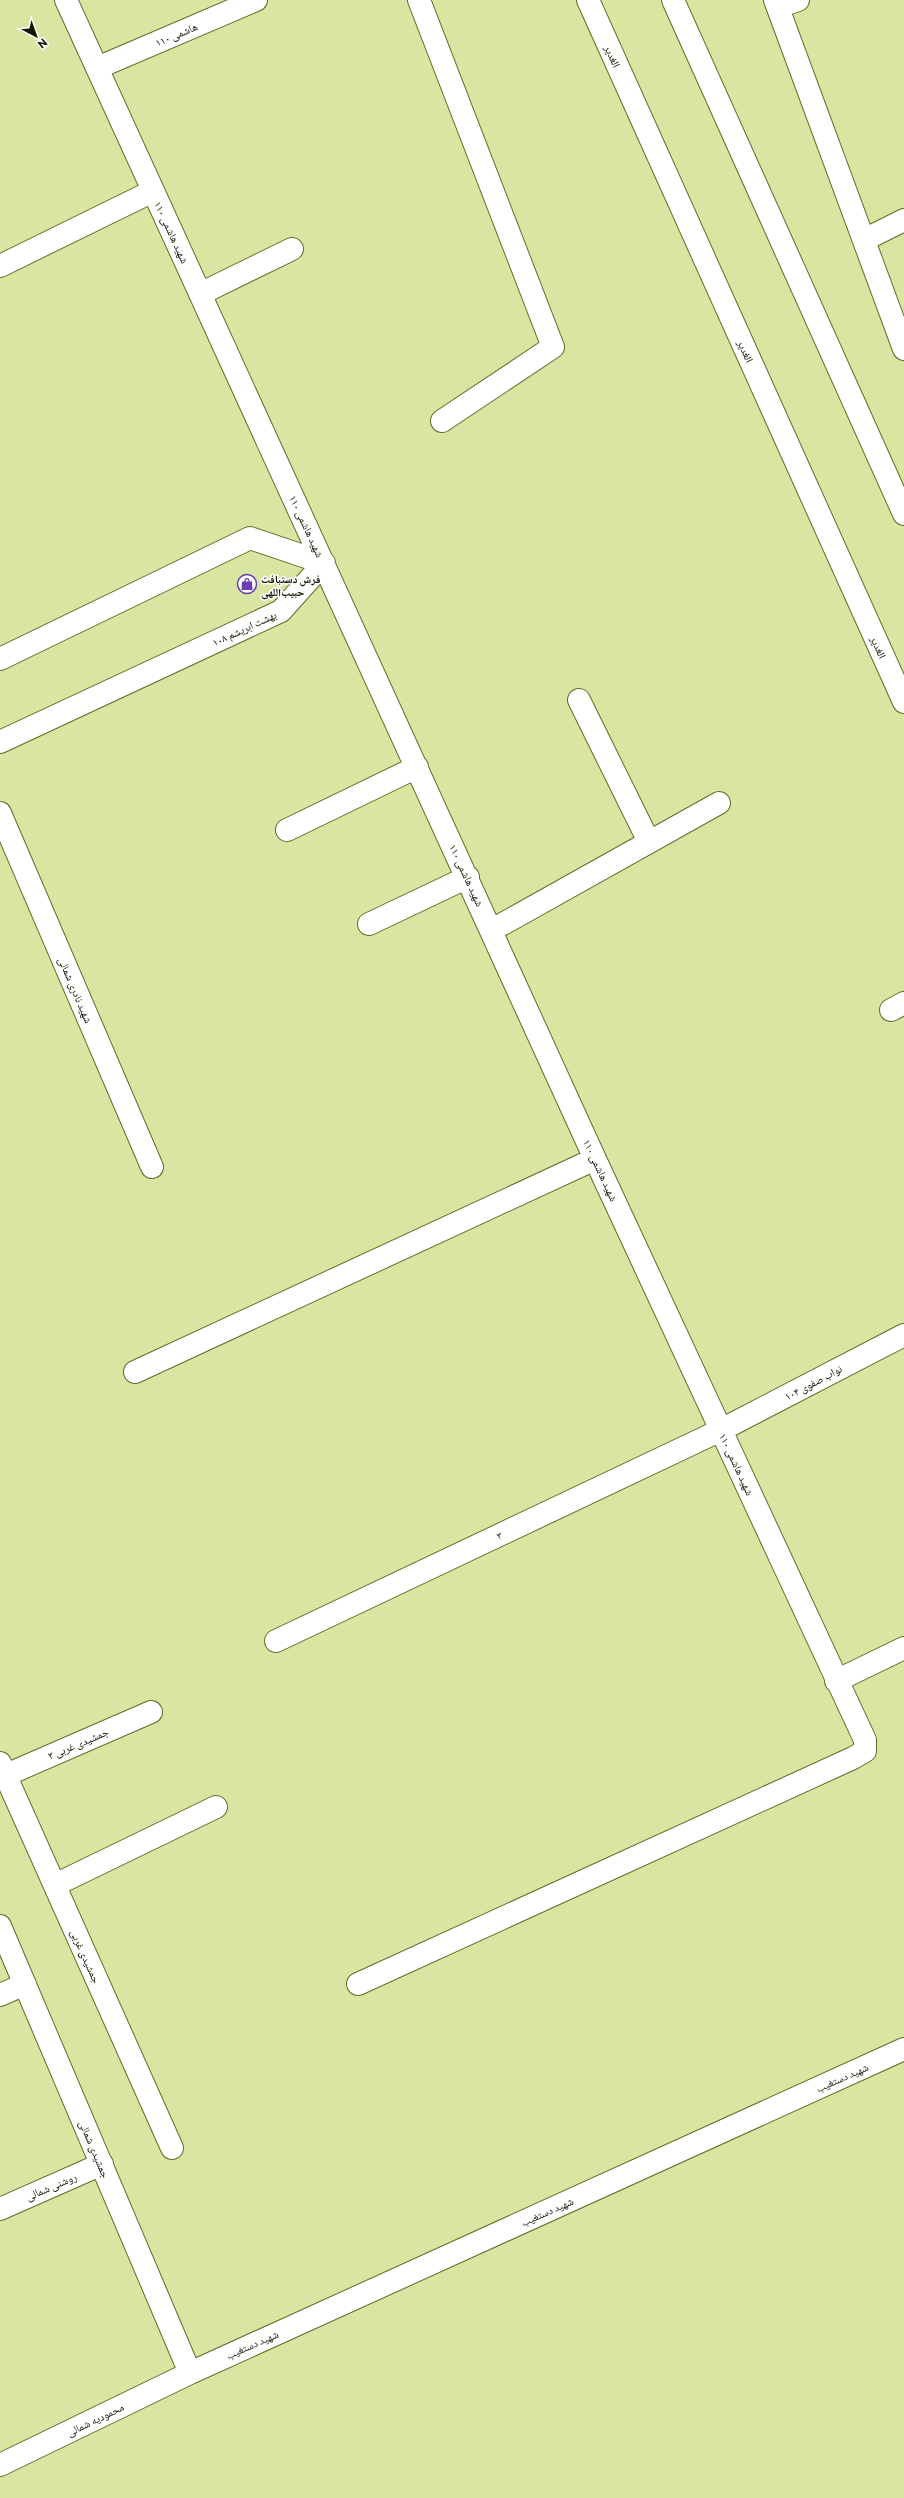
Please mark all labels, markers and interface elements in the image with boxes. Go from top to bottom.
north arrow [16,16,56,56]
street label: هاشمی ۱۱۰ [153,19,200,50]
text: N [36,36,50,52]
street label: الغدیر [602,42,624,69]
street label: شهید هاشمی ۱۱۰ [151,199,192,266]
street label: الغدیر [735,337,757,364]
street label: شهید هاشمی ۱۱۰ [286,493,327,560]
place label: فرش دستبافت حبیب‌اللهی [261,572,321,600]
shop icon: فرش دستبافت حبیب‌اللهی [236,573,258,595]
street label: بهشت ابریشم ۱۰۸ [210,607,279,650]
street label: الغدیر [868,633,890,660]
street label: شهید هاشمی ۱۱۰ [446,842,487,909]
street label: شهید نادری شمالی [55,955,96,1025]
street label: شهید هاشمی ۱۱۰ [580,1137,621,1204]
street label: نواب صفوی ۱۰۴ [782,1361,844,1403]
street label: شهید هاشمی ۱۱۰ [716,1431,757,1498]
street label: ۳ [494,1528,504,1542]
street label: جمشیدی غربی ۳ [46,1724,111,1763]
street label: جمشیدی غربی [67,1927,104,1985]
street label: شهید دستغیب [814,2060,870,2095]
street label: جمشیدی شمالی [76,2118,113,2180]
street label: روشنی شمالی [24,2169,79,2203]
street label: شهید دستغیب [519,2194,575,2229]
street label: شهید دستغیب [224,2327,280,2362]
street label: محمودیه شمالی [64,2400,126,2439]

